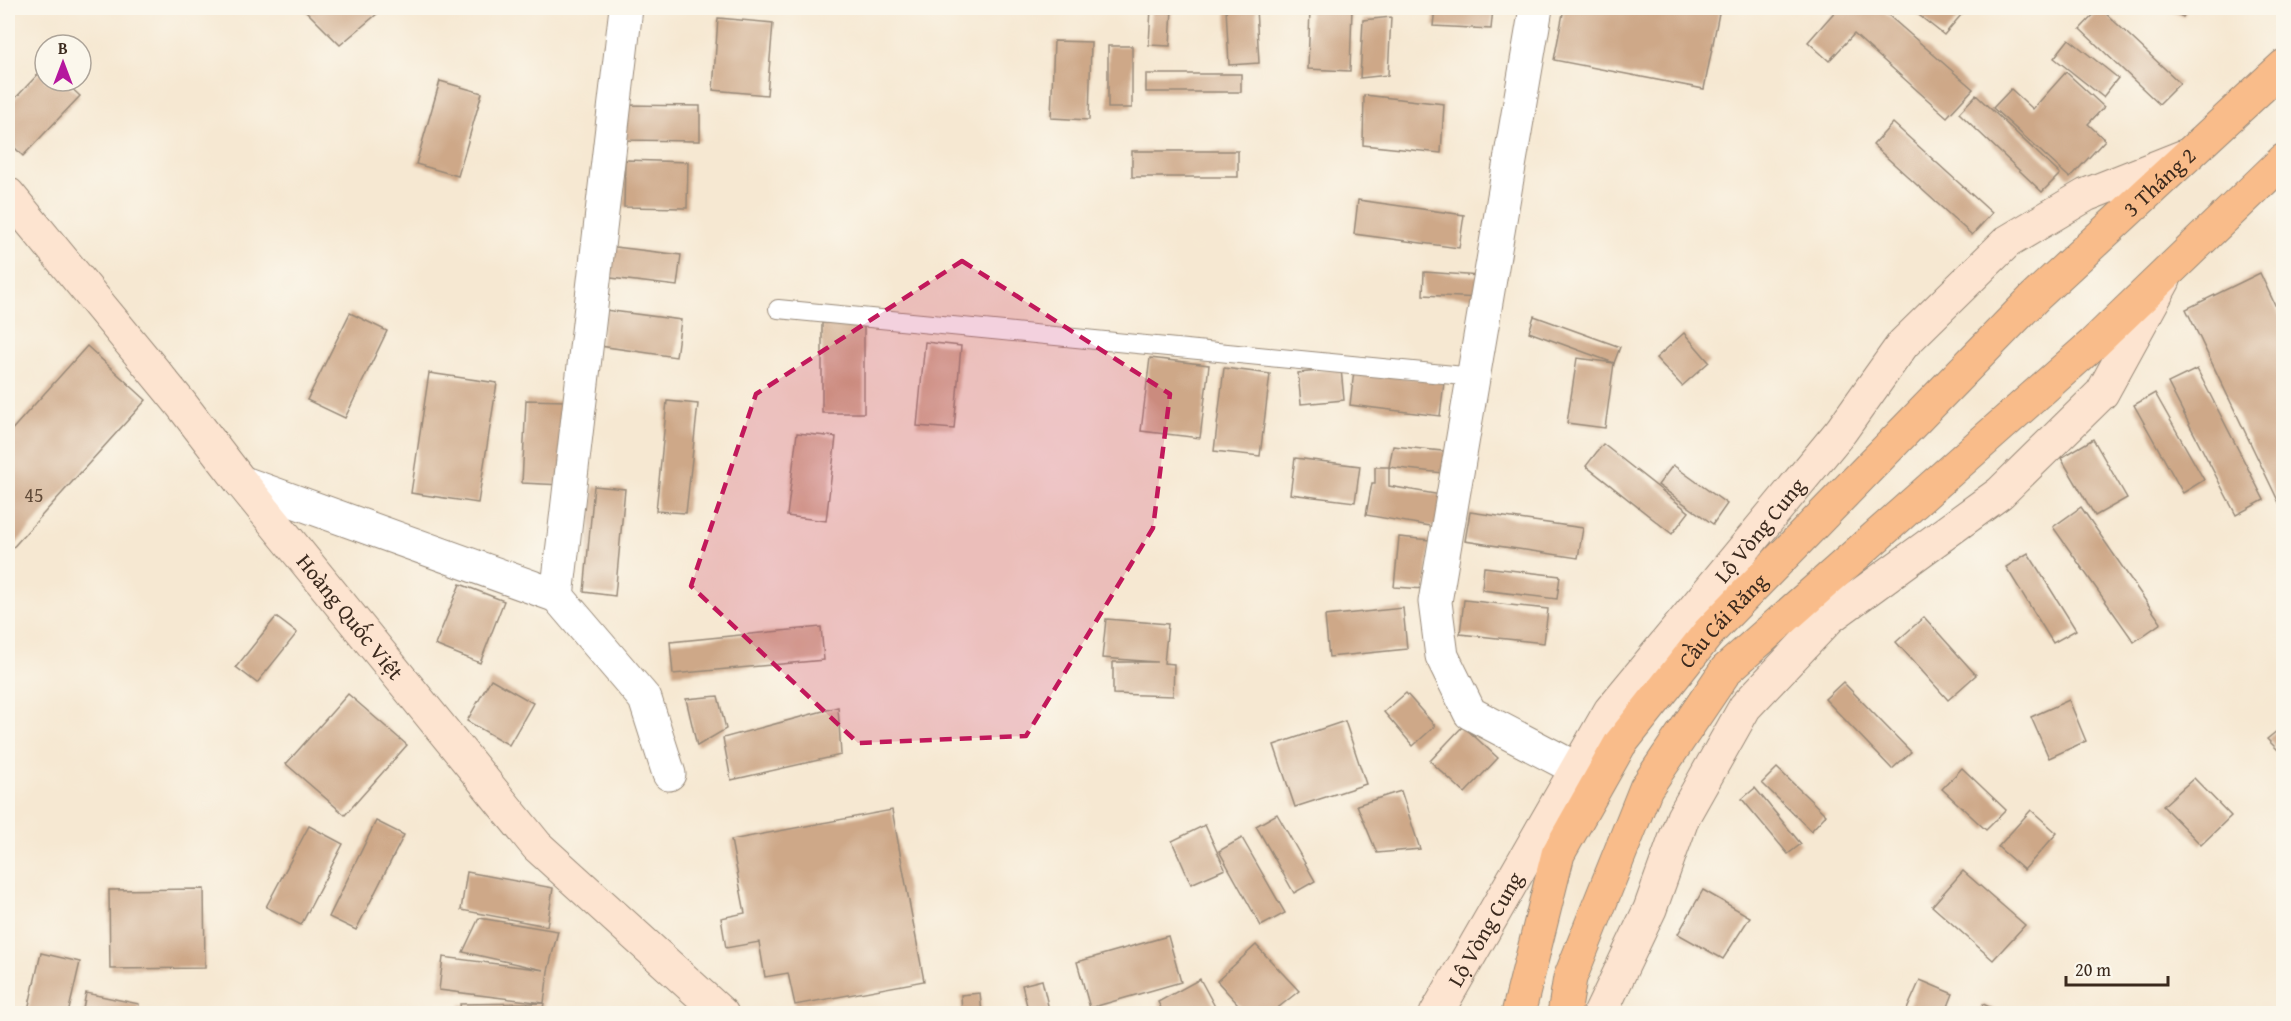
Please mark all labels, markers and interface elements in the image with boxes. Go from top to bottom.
north arrow [33,33,93,93]
text: B [58,36,68,60]
street label: 3 Tháng 2 [2115,140,2203,224]
street label: Lộ Vòng Cung [1706,471,1812,590]
house number: 45 [24,480,44,509]
street label: Hoàng Quốc Việt [289,547,412,687]
street label: Cầu Cái Răng [1671,565,1774,675]
street label: Lộ Vòng Cung [1439,866,1531,992]
scale bar [2066,949,2168,987]
text: 20 m [2075,956,2111,983]

